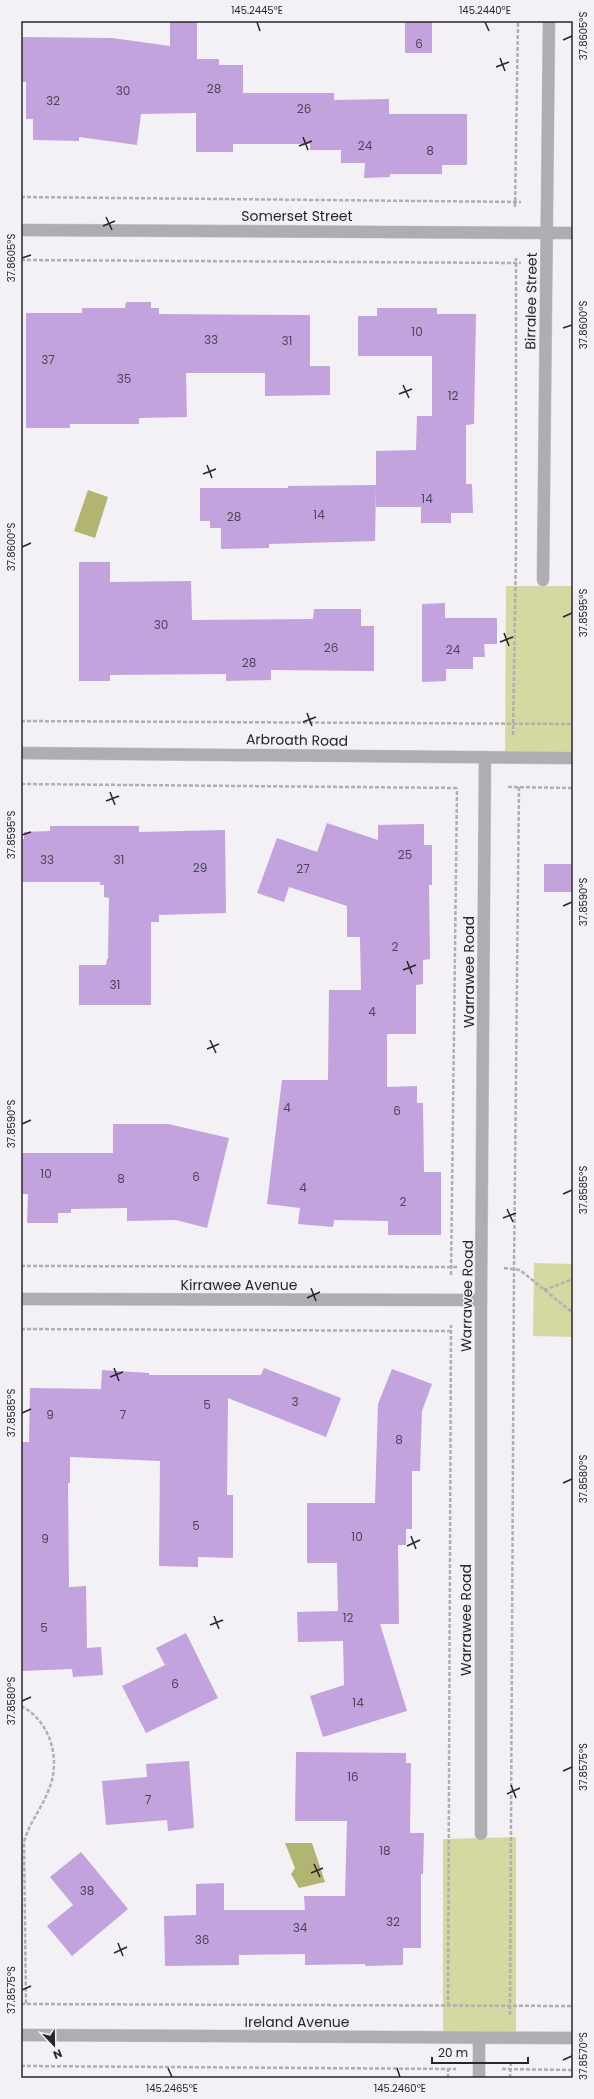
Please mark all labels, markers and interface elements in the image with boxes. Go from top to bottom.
text: 145.2445°E [231,3,283,18]
text: 145.2440°E [459,3,511,18]
text: 37.8605°S [576,12,591,60]
house number: 6 [415,35,423,52]
house number: 28 [207,80,221,97]
house number: 30 [116,82,130,99]
house number: 32 [46,92,60,109]
house number: 26 [297,100,311,117]
house number: 24 [358,137,373,154]
house number: 8 [426,142,434,159]
street label: Somerset Street [241,206,353,226]
text: 37.8605°S [4,234,19,282]
street label: Birralee Street [520,252,542,350]
text: 37.8600°S [576,301,591,349]
house number: 10 [411,323,423,340]
house number: 33 [204,331,218,348]
house number: 31 [282,332,292,349]
house number: 37 [41,351,55,368]
house number: 35 [117,370,131,387]
house number: 12 [448,387,458,404]
house number: 14 [421,490,433,507]
house number: 14 [313,506,325,523]
house number: 28 [227,508,241,525]
text: 37.8600°S [4,523,19,571]
text: 37.8595°S [576,589,591,637]
house number: 30 [154,616,168,633]
house number: 26 [324,639,338,656]
house number: 24 [446,641,461,658]
house number: 28 [242,654,256,671]
street label: Arbroath Road [246,729,348,751]
text: 37.8595°S [4,811,19,859]
house number: 25 [398,846,412,863]
house number: 33 [40,851,54,868]
house number: 31 [114,851,124,868]
house number: 29 [193,859,207,876]
house number: 27 [296,860,310,877]
text: 37.8590°S [576,878,591,926]
street label: Warrawee Road [459,916,479,1028]
house number: 2 [392,938,399,955]
house number: 31 [110,976,120,993]
house number: 4 [368,1003,376,1020]
house number: 4 [283,1099,291,1116]
text: 37.8590°S [4,1100,19,1148]
house number: 6 [393,1102,401,1119]
house number: 10 [40,1165,52,1182]
text: 37.8585°S [576,1166,591,1214]
house number: 6 [192,1168,200,1185]
house number: 8 [117,1170,125,1187]
house number: 4 [299,1179,307,1196]
house number: 2 [400,1193,407,1210]
street label: Warrawee Road [456,1240,478,1352]
street label: Kirrawee Avenue [181,1275,298,1295]
text: 37.8585°S [4,1389,19,1437]
house number: 3 [291,1393,299,1410]
house number: 5 [203,1396,211,1413]
house number: 9 [46,1406,54,1423]
house number: 7 [120,1406,127,1423]
house number: 8 [395,1431,403,1448]
text: 37.8580°S [576,1455,591,1503]
house number: 5 [192,1517,200,1534]
house number: 10 [351,1528,363,1545]
house number: 9 [41,1530,49,1547]
street label: Warrawee Road [456,1564,476,1676]
house number: 12 [343,1609,353,1626]
house number: 5 [40,1619,48,1636]
house number: 6 [171,1675,179,1692]
text: 37.8580°S [4,1677,19,1725]
house number: 14 [352,1694,364,1711]
text: 37.8575°S [576,1743,591,1791]
house number: 16 [347,1768,359,1785]
house number: 7 [145,1791,152,1808]
house number: 18 [379,1842,391,1859]
house number: 38 [80,1882,94,1899]
house number: 32 [386,1913,400,1930]
house number: 34 [293,1919,308,1936]
house number: 36 [195,1931,209,1948]
text: 37.8575°S [4,1966,19,2014]
street label: Ireland Avenue [245,2012,350,2032]
north arrow [34,2025,74,2065]
text: 37.8570°S [576,2032,591,2080]
scale bar [432,2039,528,2065]
text: 20 m [438,2044,468,2061]
text: N [51,2045,65,2063]
text: 145.2465°E [146,2081,198,2096]
text: 145.2460°E [374,2081,426,2096]

